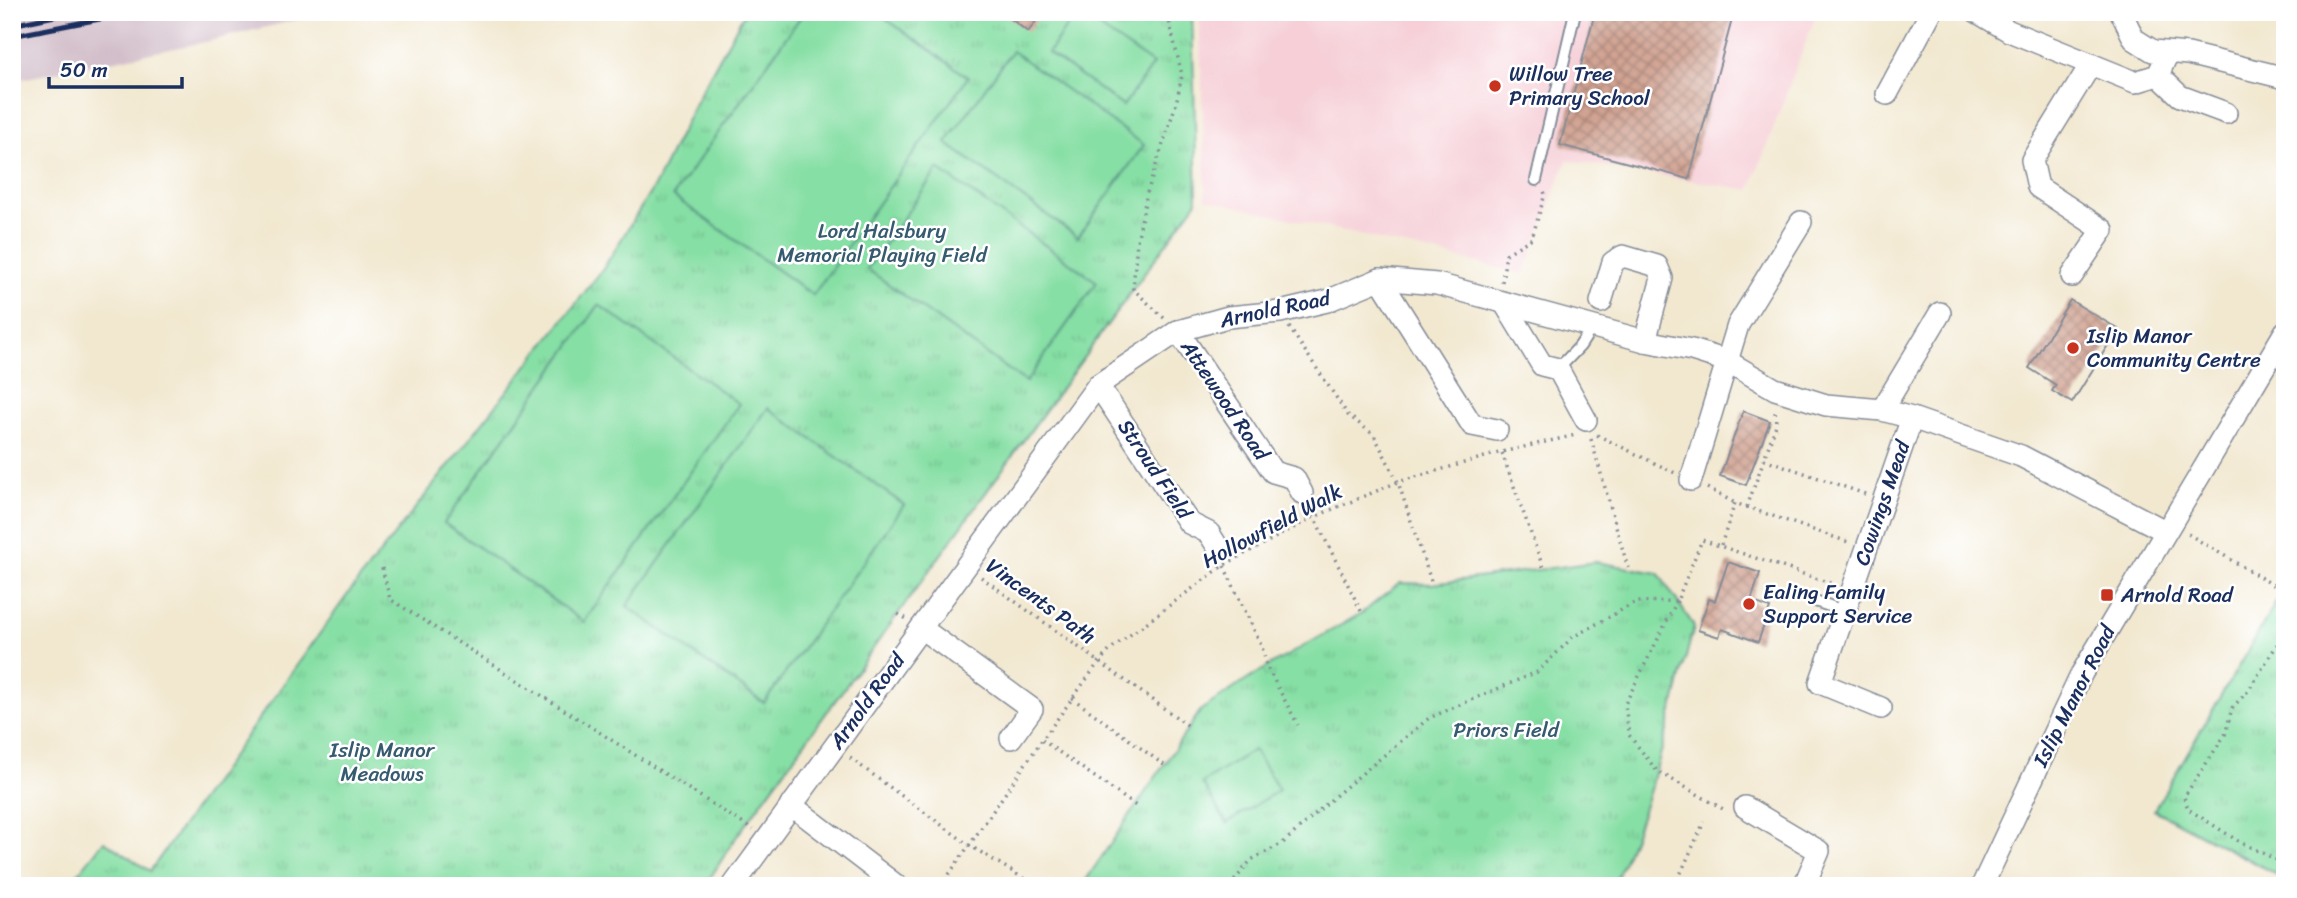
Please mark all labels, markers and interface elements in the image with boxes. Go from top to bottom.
scale bar [49,46,182,90]
text: 50 m [60,51,108,89]
place label: Willow Tree Primary School [1509,55,1651,117]
marker: Willow Tree Primary School [1487,78,1503,94]
park label: Lord Halsbury Memorial Playing Field [777,212,989,274]
street label: Arnold Road [1215,278,1336,339]
place label: Islip Manor Community Centre [2086,317,2261,379]
street label: Attewood Road [1170,331,1281,470]
marker: Islip Manor Community Centre [2065,340,2081,356]
street label: Stroud Field [1107,411,1204,529]
street label: Cowings Mead [1843,434,1922,571]
street label: Hollowfield Walk [1195,473,1350,579]
street label: Vincents Path [978,548,1104,654]
place label: Ealing Family Support Service [1763,573,1912,635]
place label: Arnold Road [2120,576,2235,614]
marker: Arnold Road [2099,587,2115,603]
marker: Ealing Family Support Service [1741,596,1757,612]
street label: Islip Manor Road [2021,617,2127,774]
street label: Arnold Road [818,643,916,758]
park label: Priors Field [1453,711,1561,749]
park label: Islip Manor Meadows [329,731,436,793]

